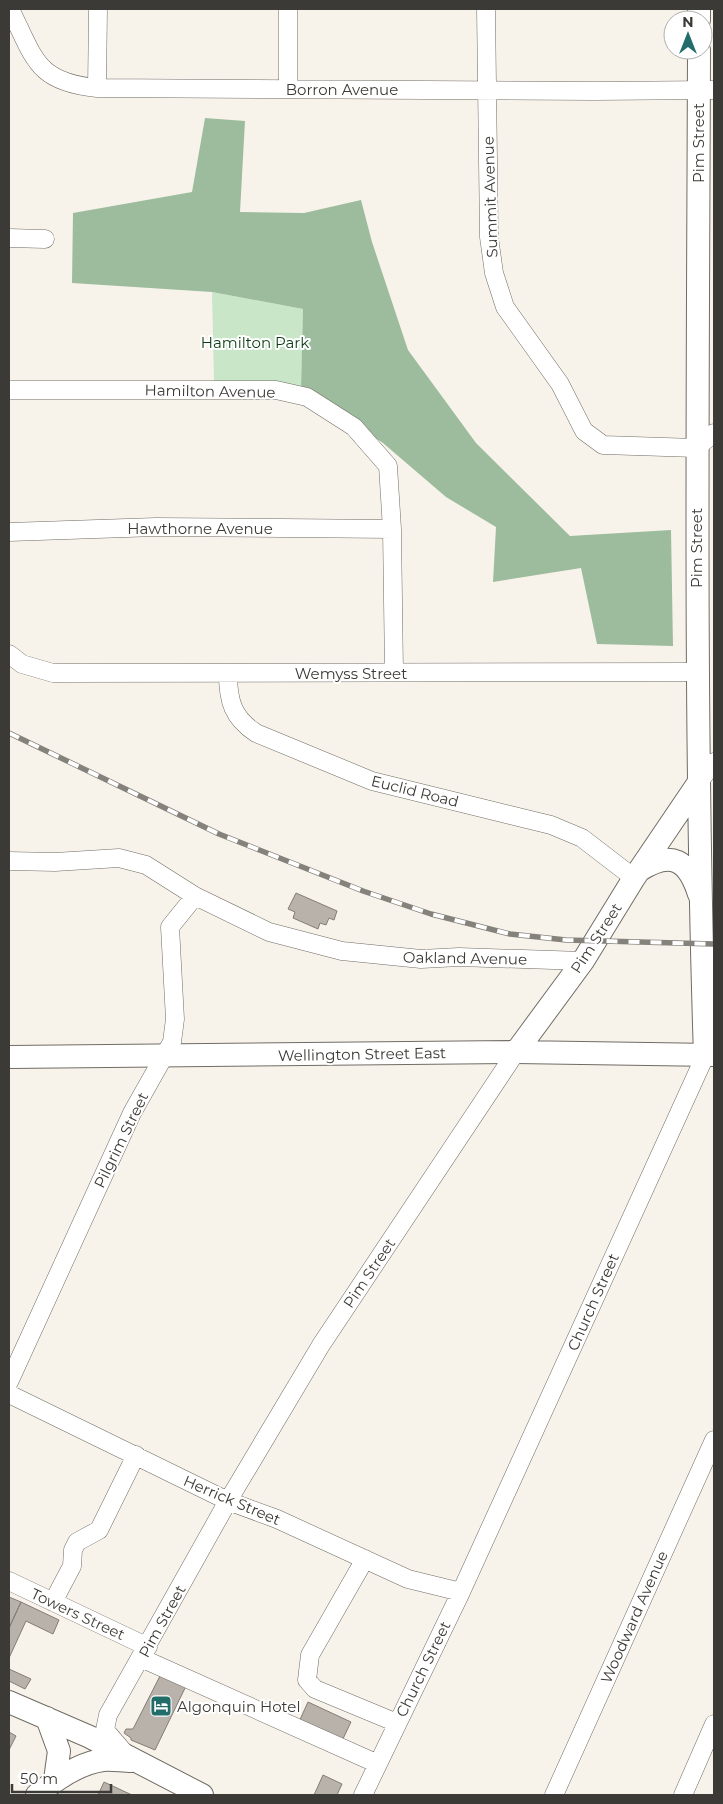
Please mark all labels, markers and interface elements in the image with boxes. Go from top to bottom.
north arrow [663,10,713,60]
text: N [682,13,694,31]
street label: Borron Avenue [286,80,398,99]
street label: Pim Street [689,103,708,183]
street label: Summit Avenue [478,136,502,258]
park label: Hamilton Park [201,333,309,352]
street label: Hamilton Avenue [144,380,276,402]
street label: Pim Street [687,508,706,588]
street label: Hawthorne Avenue [127,519,273,538]
street label: Wemyss Street [295,664,407,683]
street label: Euclid Road [369,771,461,811]
street label: Pim Street [566,899,626,977]
street label: Oakland Avenue [403,947,527,969]
street label: Wellington Street East [278,1043,446,1065]
street label: Pilgrim Street [90,1089,152,1191]
street label: Pim Street [339,1235,399,1311]
street label: Church Street [563,1250,623,1354]
street label: Herrick Street [181,1471,283,1529]
street label: Woodward Avenue [596,1548,672,1686]
street label: Pim Street [134,1581,190,1661]
street label: Towers Street [28,1584,128,1644]
street label: Church Street [392,1618,454,1720]
hotel icon: Algonquin Hotel [149,1694,173,1718]
place label: Algonquin Hotel [177,1697,300,1716]
scale bar [12,1762,111,1794]
text: 50 m [20,1769,58,1788]

